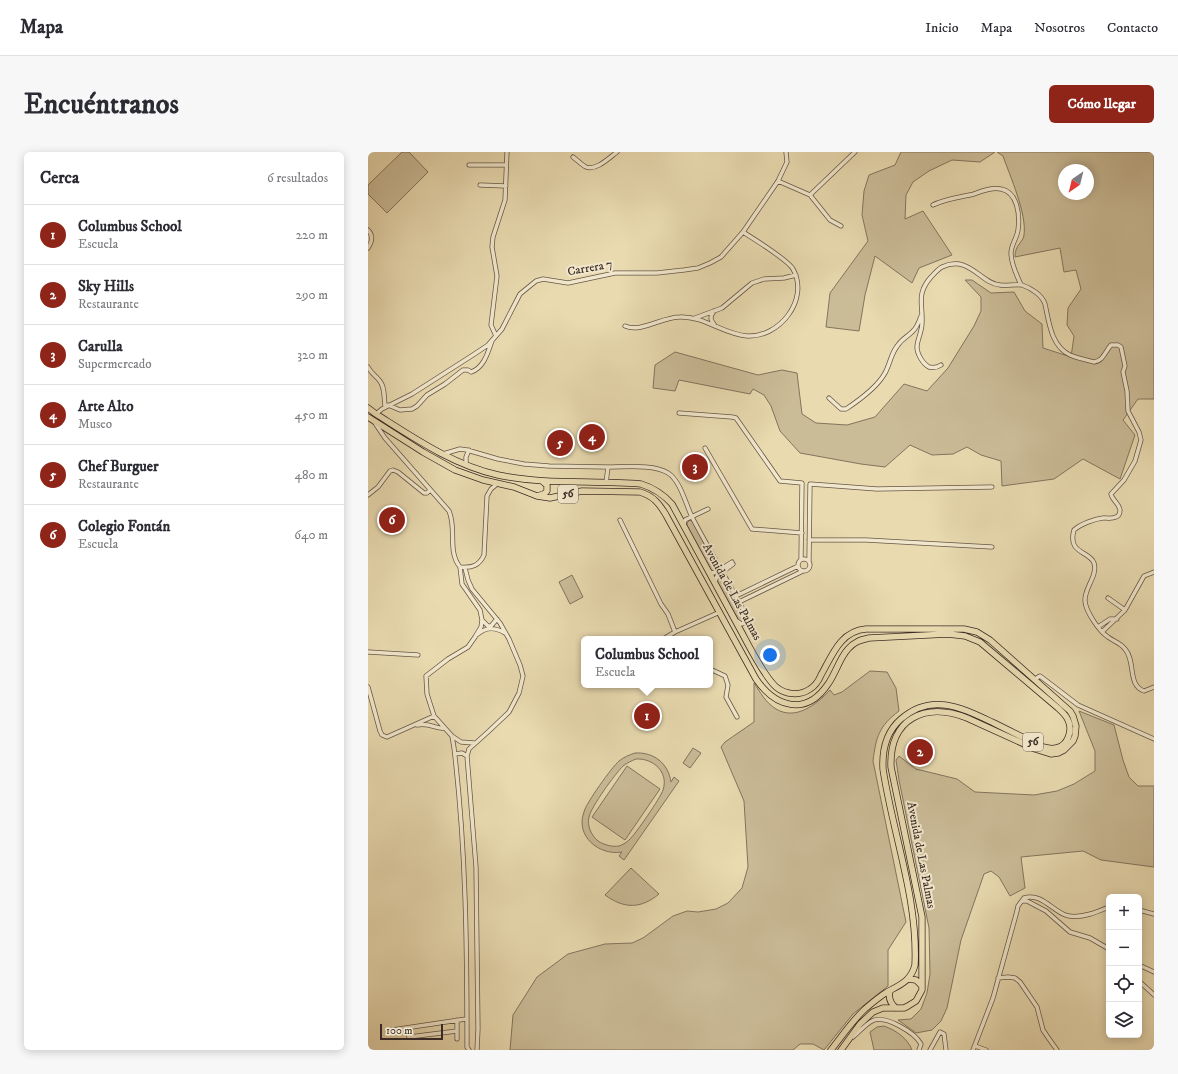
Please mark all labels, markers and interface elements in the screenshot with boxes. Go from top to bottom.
text: Mapa [20,16,63,39]
text: Inicio [925,19,958,37]
text: Mapa [980,19,1012,37]
text: Nosotros [1034,19,1085,37]
text: Contacto [1107,19,1158,37]
button: Cómo llegar [1049,85,1154,123]
text: Encuéntranos [24,87,179,122]
north arrow [1058,164,1094,200]
text: Cerca [40,167,79,189]
text: 6 resultados [267,170,328,186]
text: Columbus School [78,217,182,236]
text: 1 [51,227,55,243]
text: 220 m [296,227,328,243]
text: Escuela [78,236,118,252]
street label: Carrera 7 [566,257,614,279]
text: Sky Hills [78,277,134,296]
text: 2 [50,287,56,303]
text: 290 m [296,287,328,303]
text: Restaurante [78,296,139,312]
text: Carulla [78,337,123,356]
text: 3 [51,347,55,363]
text: 320 m [297,347,328,363]
text: Supermercado [78,356,152,372]
text: Arte Alto [78,397,133,416]
text: 4 [49,407,57,423]
text: 450 m [295,407,328,423]
text: Museo [78,416,112,432]
pin: 4 [579,422,605,452]
pin: 5 [547,428,573,458]
pin: 3 [682,452,708,482]
text: Chef Burguer [78,457,159,476]
text: 5 [50,467,56,483]
text: 480 m [294,467,328,483]
text: Restaurante [78,476,139,492]
road number: 56 [558,485,578,503]
pin: 6 [379,505,405,535]
text: Colegio Fontán [78,517,170,536]
text: 6 [50,527,56,543]
text: 640 m [294,527,328,543]
text: Escuela [78,536,118,552]
street label: Avenida de Las Palmas [699,541,765,643]
popup [581,636,713,688]
text: Columbus School [595,645,699,664]
your location [760,645,780,665]
text: Escuela [595,664,635,680]
pin: 1 [634,701,660,731]
road number: 56 [1023,733,1043,751]
pin: 2 [907,737,933,767]
street label: Avenida de Las Palmas [903,800,939,910]
map controls [1106,894,1142,1038]
button: + [1106,894,1142,930]
button: − [1106,930,1142,966]
button: locate [1106,966,1142,1002]
button: layers [1106,1002,1142,1038]
scale bar [380,1022,443,1041]
text: 100 m [386,1024,412,1038]

